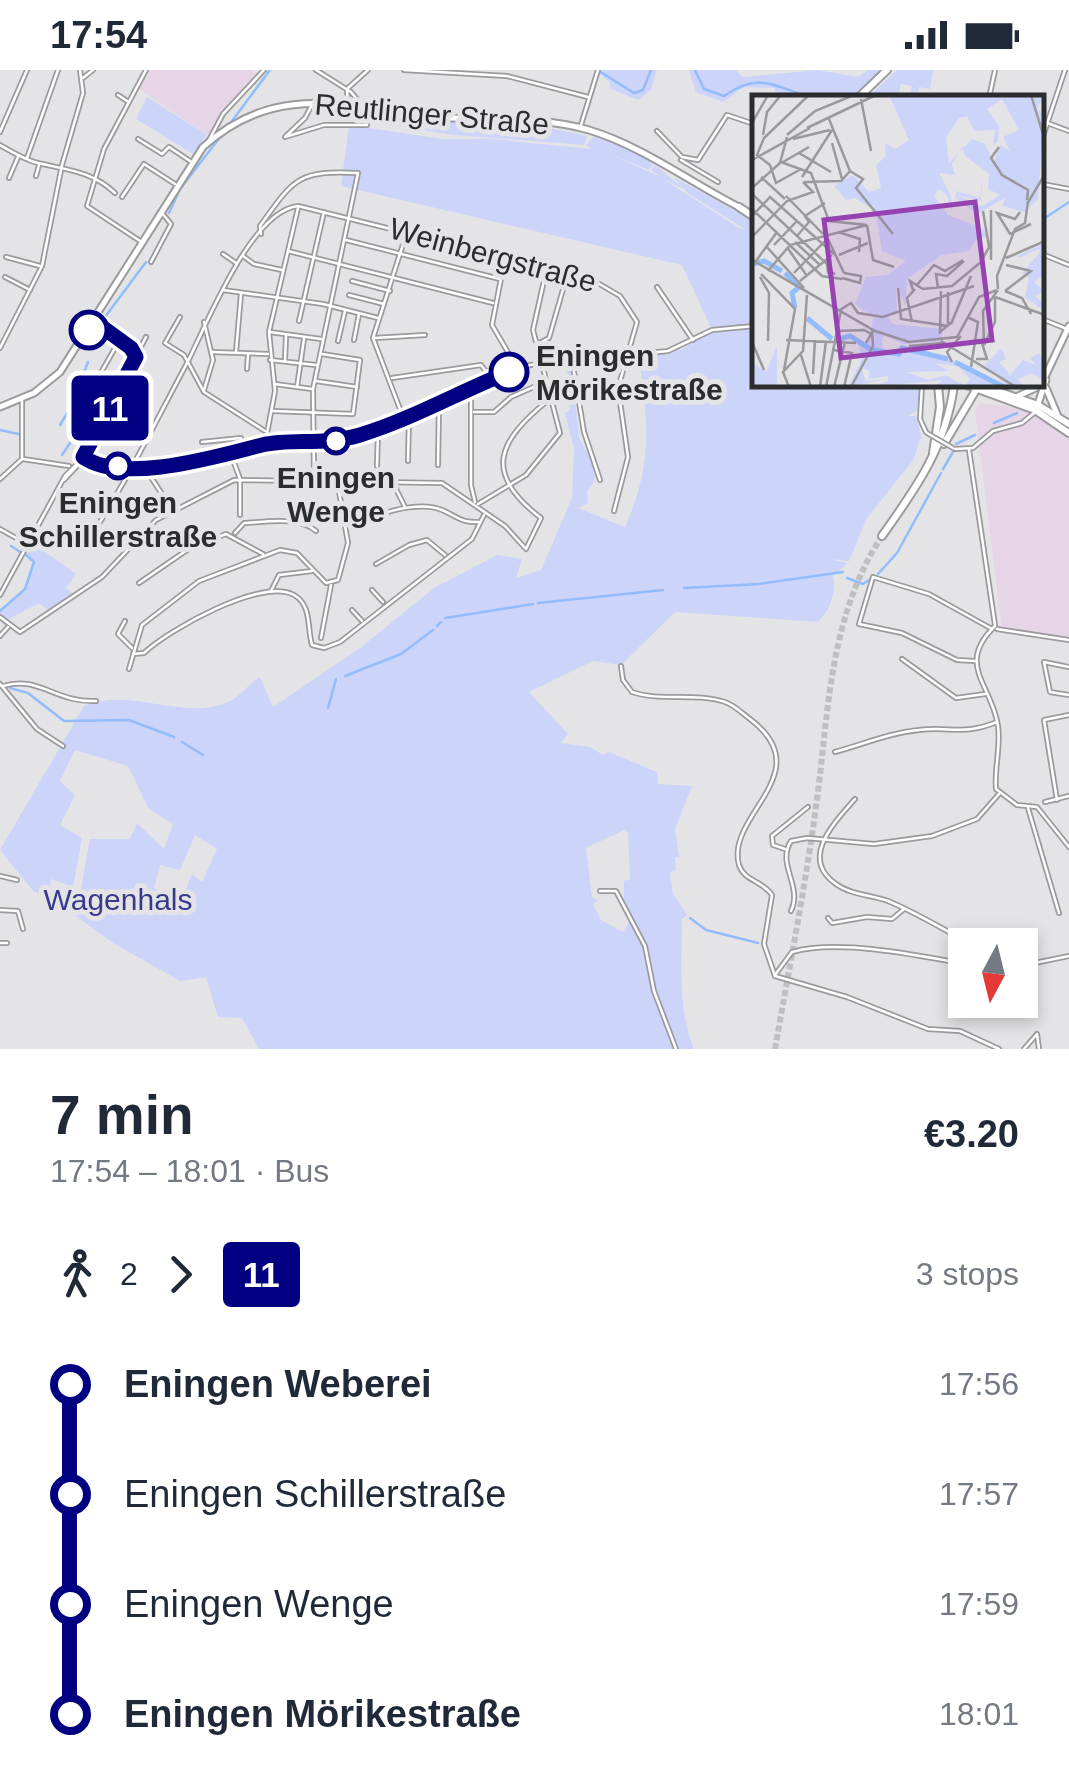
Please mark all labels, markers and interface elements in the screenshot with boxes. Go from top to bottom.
text: 17:54 [50,14,147,56]
street label: Reutlinger Straße [313,87,551,141]
inset map [752,95,1044,388]
street label: Weinbergstraße [386,212,600,298]
unlabelled marker [70,311,108,349]
place label: Eningen Mörikestraße [536,339,723,406]
marker: Eningen Mörikestraße [490,353,528,391]
line badge: 11 [65,376,155,440]
text: 11 [92,389,129,428]
marker: Eningen Wenge [323,428,349,454]
marker: Eningen Schillerstraße [105,453,131,479]
place label: Eningen Wenge [277,461,395,528]
place label: Eningen Schillerstraße [19,486,217,553]
park label: Wagenhals [44,883,192,916]
north arrow [948,928,1038,1018]
map controls [948,928,1038,1018]
text: 7 min [50,1084,194,1146]
text: €3.20 [924,1113,1019,1155]
text: 17:54 – 18:01 · Bus [50,1153,329,1189]
icon: walk [50,1247,105,1302]
icon: forward [153,1247,208,1302]
text: 11 [243,1255,280,1294]
text: 2 [120,1256,138,1292]
text: 3 stops [916,1256,1019,1292]
text: Eningen Weberei [124,1363,432,1405]
text: 17:56 [939,1366,1019,1402]
text: Eningen Schillerstraße [124,1473,506,1515]
text: 17:57 [939,1476,1019,1512]
text: Eningen Wenge [124,1583,394,1625]
text: 17:59 [939,1586,1019,1622]
text: Eningen Mörikestraße [124,1693,521,1735]
text: 18:01 [939,1696,1019,1732]

